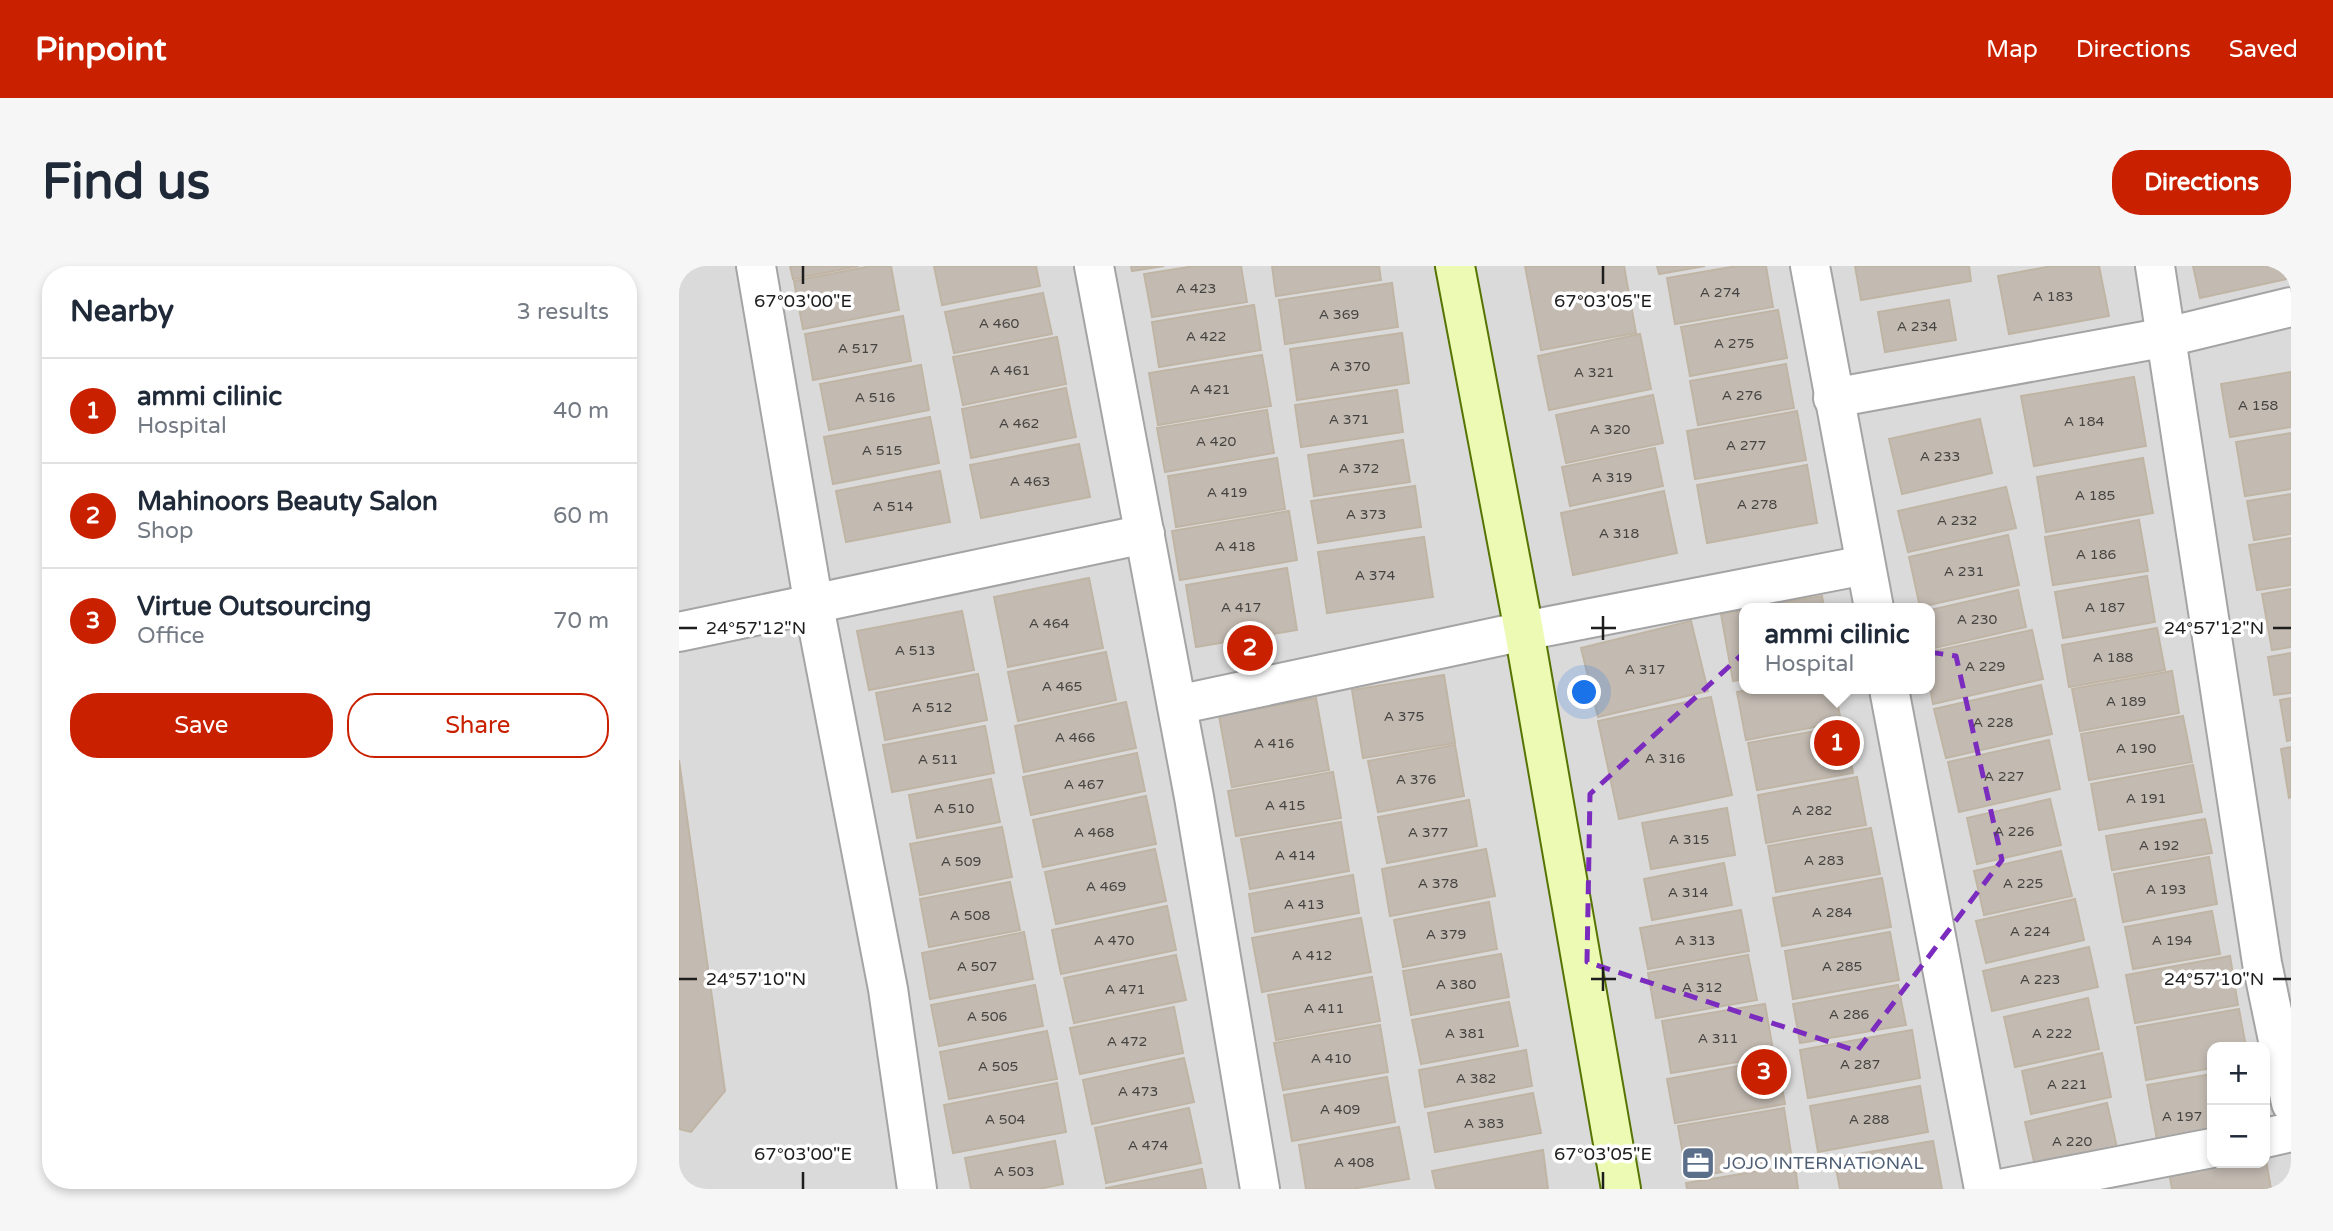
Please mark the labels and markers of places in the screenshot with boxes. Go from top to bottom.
pin: 2 [1227,622,1273,674]
pin: 1 [1814,717,1860,769]
pin: 3 [1741,1046,1787,1098]
office icon: JOJO INTERNATIONAL [1679,1144,1717,1182]
place label: JOJO INTERNATIONAL [1723,1152,1925,1174]

